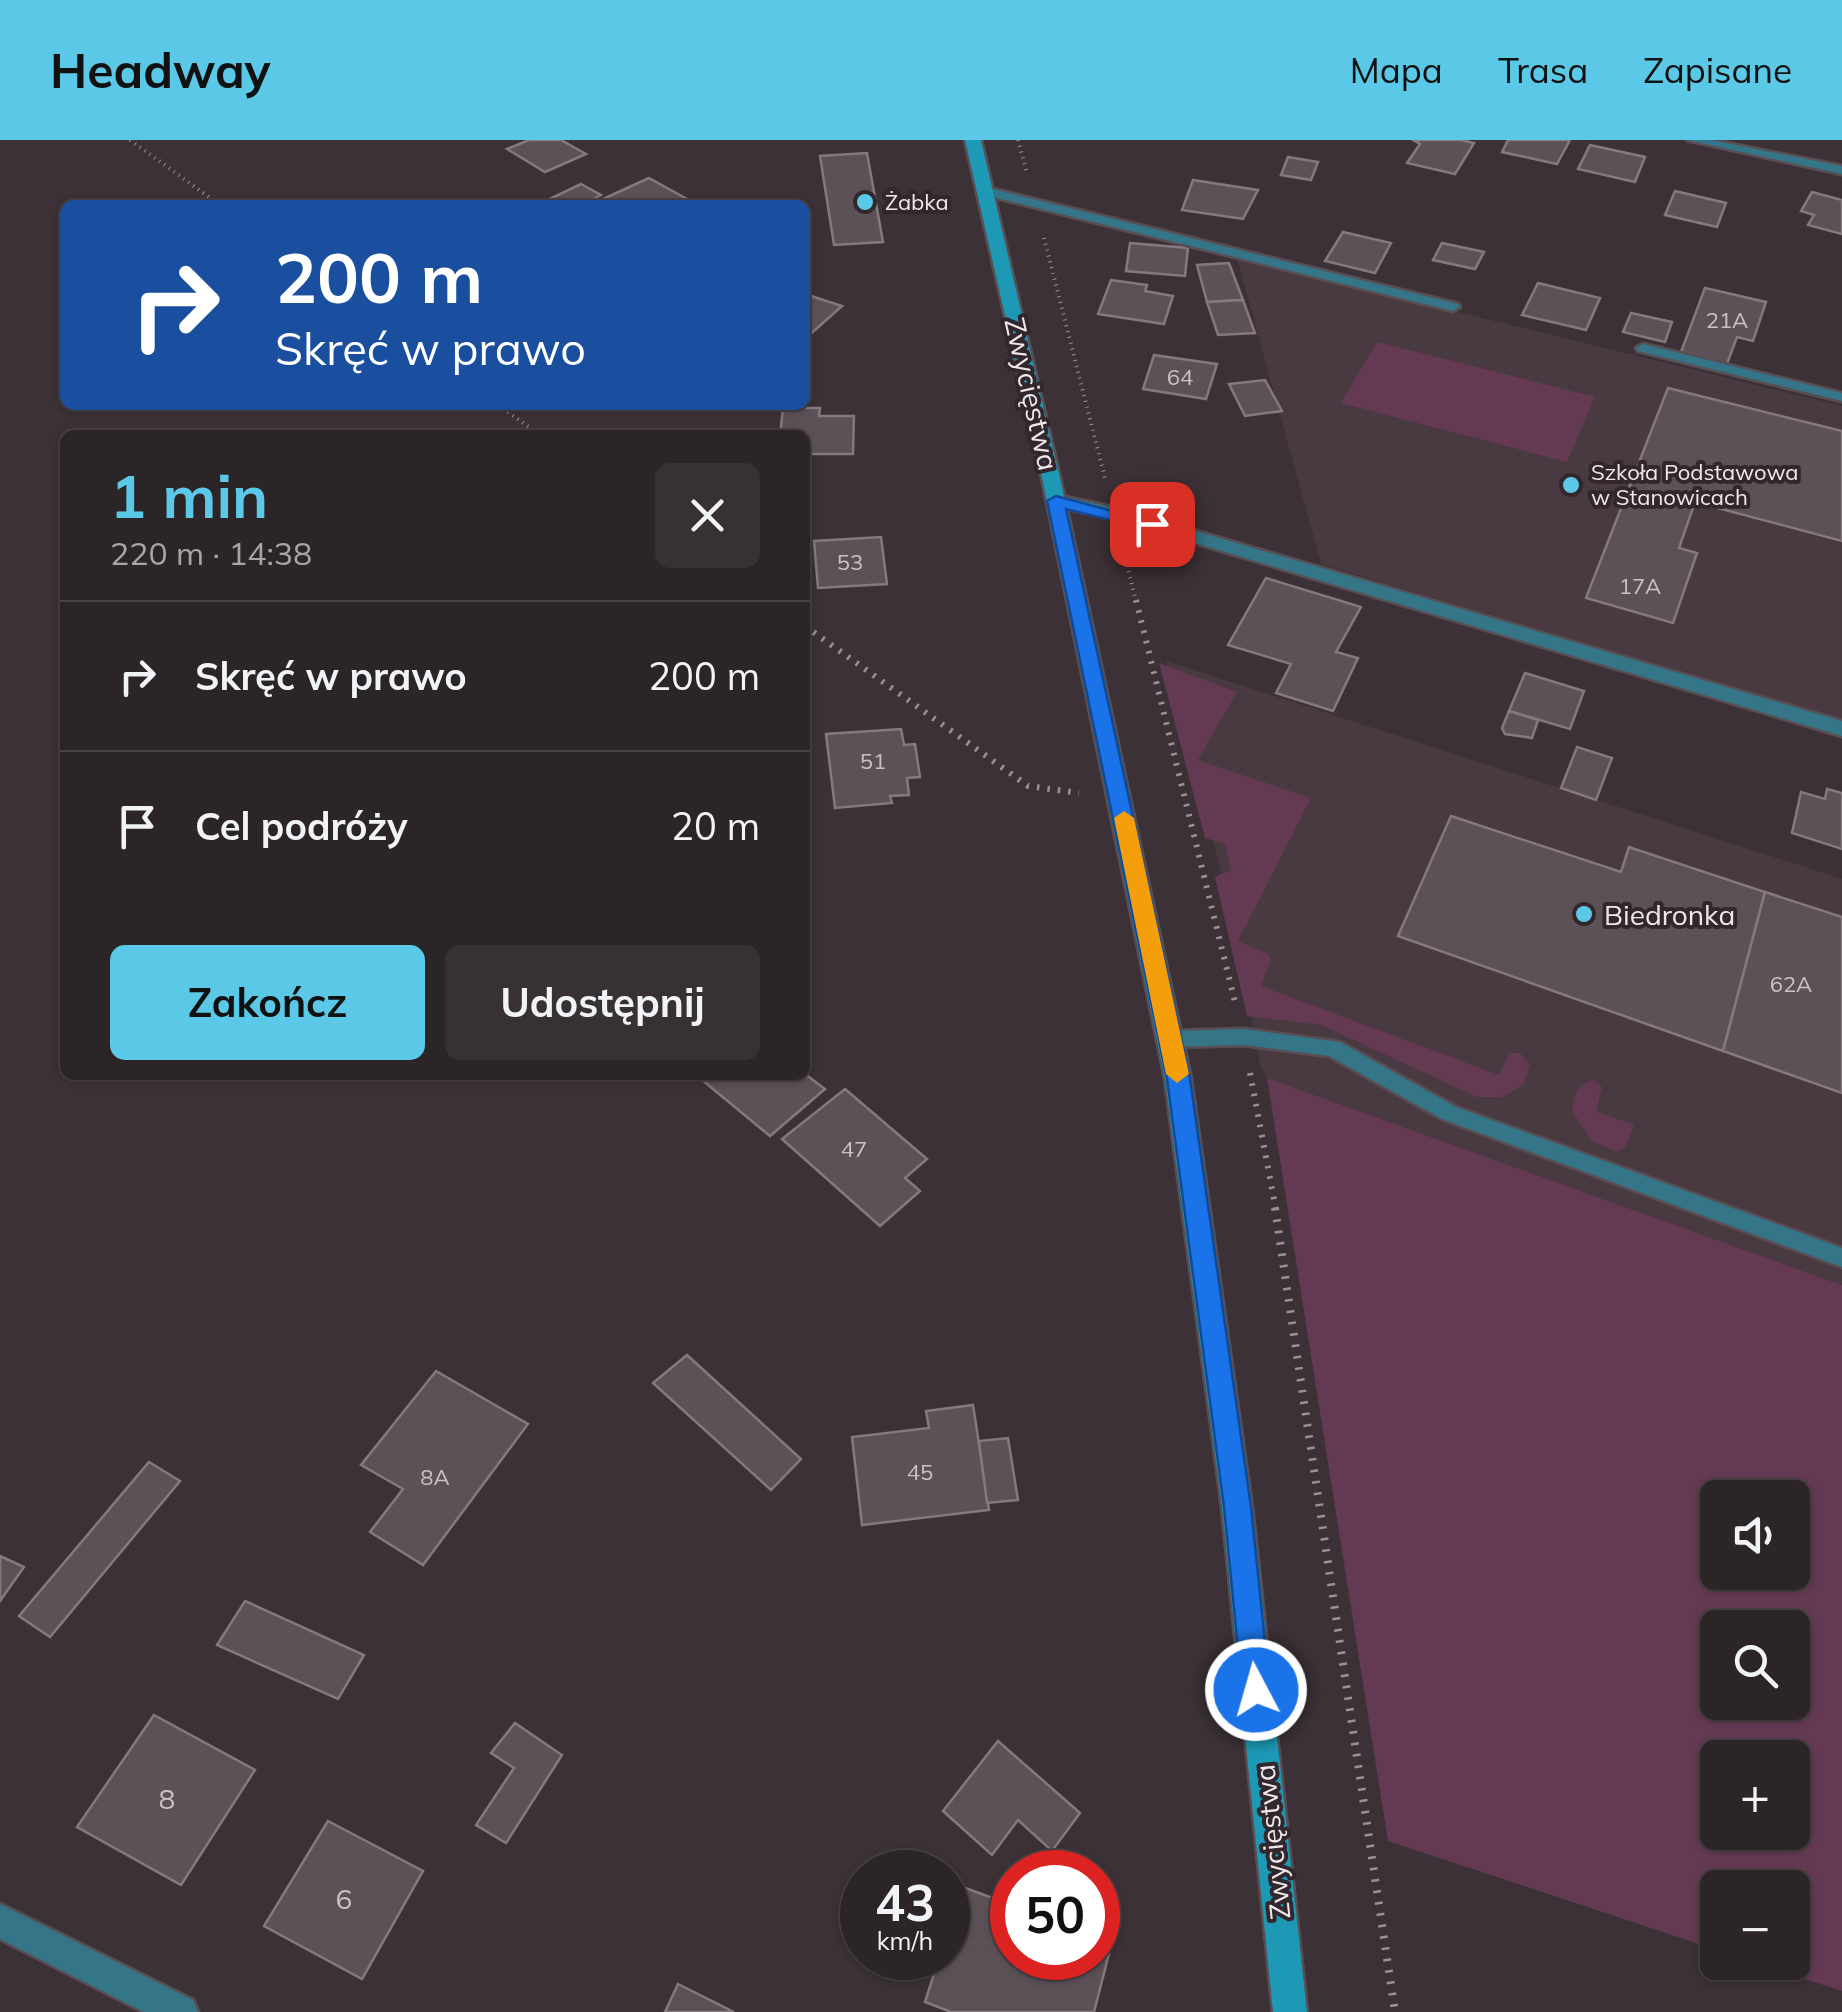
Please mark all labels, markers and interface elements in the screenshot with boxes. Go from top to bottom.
text: Headway [50,40,270,100]
text: Mapa [1350,48,1443,92]
text: Trasa [1498,48,1588,92]
text: Zapisane [1643,48,1792,92]
place label: Żabka [885,188,949,216]
marker: Żabka [854,191,876,213]
text: 200 m [275,233,483,321]
icon: right [110,240,240,370]
house number: 21A [1706,306,1748,334]
street label: Zwycięstwa [997,314,1067,474]
text: Skręć w prawo [275,320,586,376]
house number: 64 [1167,363,1193,391]
text: 1 min [110,458,268,533]
place label: Szkoła Podstawowa w Stanowicach [1591,458,1799,511]
button: close [655,463,760,568]
marker: Szkoła Podstawowa w Stanowicach [1560,474,1582,496]
pin [1110,482,1195,567]
icon: arrive [1125,497,1180,552]
text: 220 m · 14:38 [110,533,312,573]
house number: 53 [837,548,863,576]
house number: 17A [1619,572,1661,600]
icon: right [110,649,165,704]
text: Skręć w prawo [195,652,467,700]
text: 200 m [648,652,760,700]
house number: 51 [860,747,886,775]
icon: arrive [110,799,165,854]
text: Cel podróży [195,802,408,850]
text: 20 m [671,802,760,850]
place label: Biedronka [1604,897,1735,932]
marker: Biedronka [1573,903,1595,925]
button: Zakończ [110,945,425,1060]
button: Udostępnij [445,945,760,1060]
house number: 62A [1770,970,1812,998]
house number: 47 [841,1135,867,1163]
house number: 45 [907,1458,933,1486]
house number: 8A [420,1463,450,1491]
map controls [1700,1480,1810,1980]
button: sound [1700,1480,1810,1590]
button: search [1700,1610,1810,1720]
position arrow [1204,1638,1308,1742]
button: + [1700,1740,1810,1850]
street label: Zwycięstwa [1246,1763,1298,1921]
house number: 8 [159,1781,175,1816]
speed limit sign: 50 [990,1850,1120,1980]
button: − [1700,1870,1810,1980]
text: 43 [875,1871,935,1934]
house number: 6 [336,1881,352,1916]
text: km/h [877,1925,933,1956]

